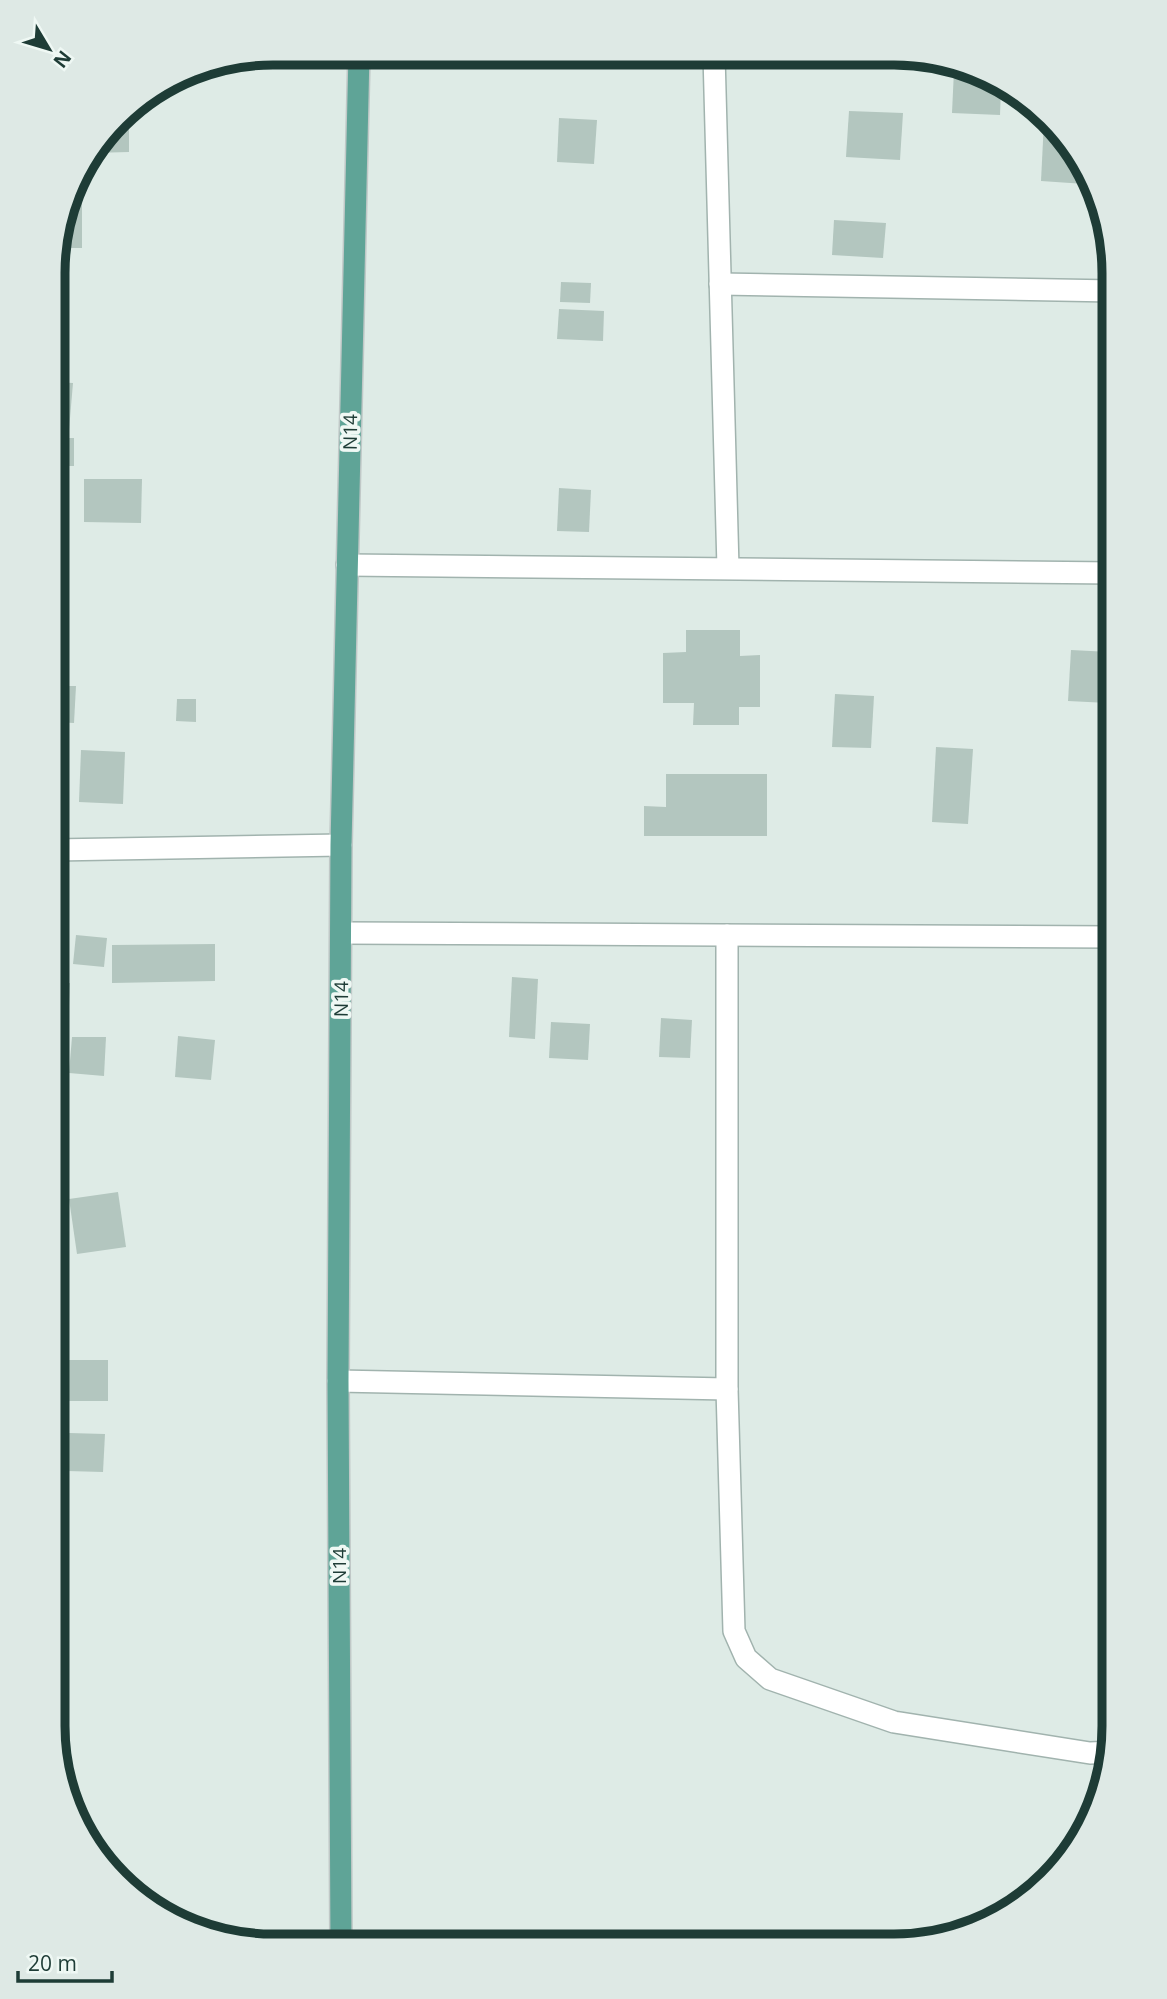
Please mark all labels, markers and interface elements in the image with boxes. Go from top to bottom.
north arrow [14,14,84,84]
text: N [47,45,77,74]
street label: N14 [337,414,363,450]
street label: N14 [328,981,354,1017]
street label: N14 [326,1548,352,1584]
scale bar [18,1940,112,1984]
text: 20 m [28,1949,77,1977]

